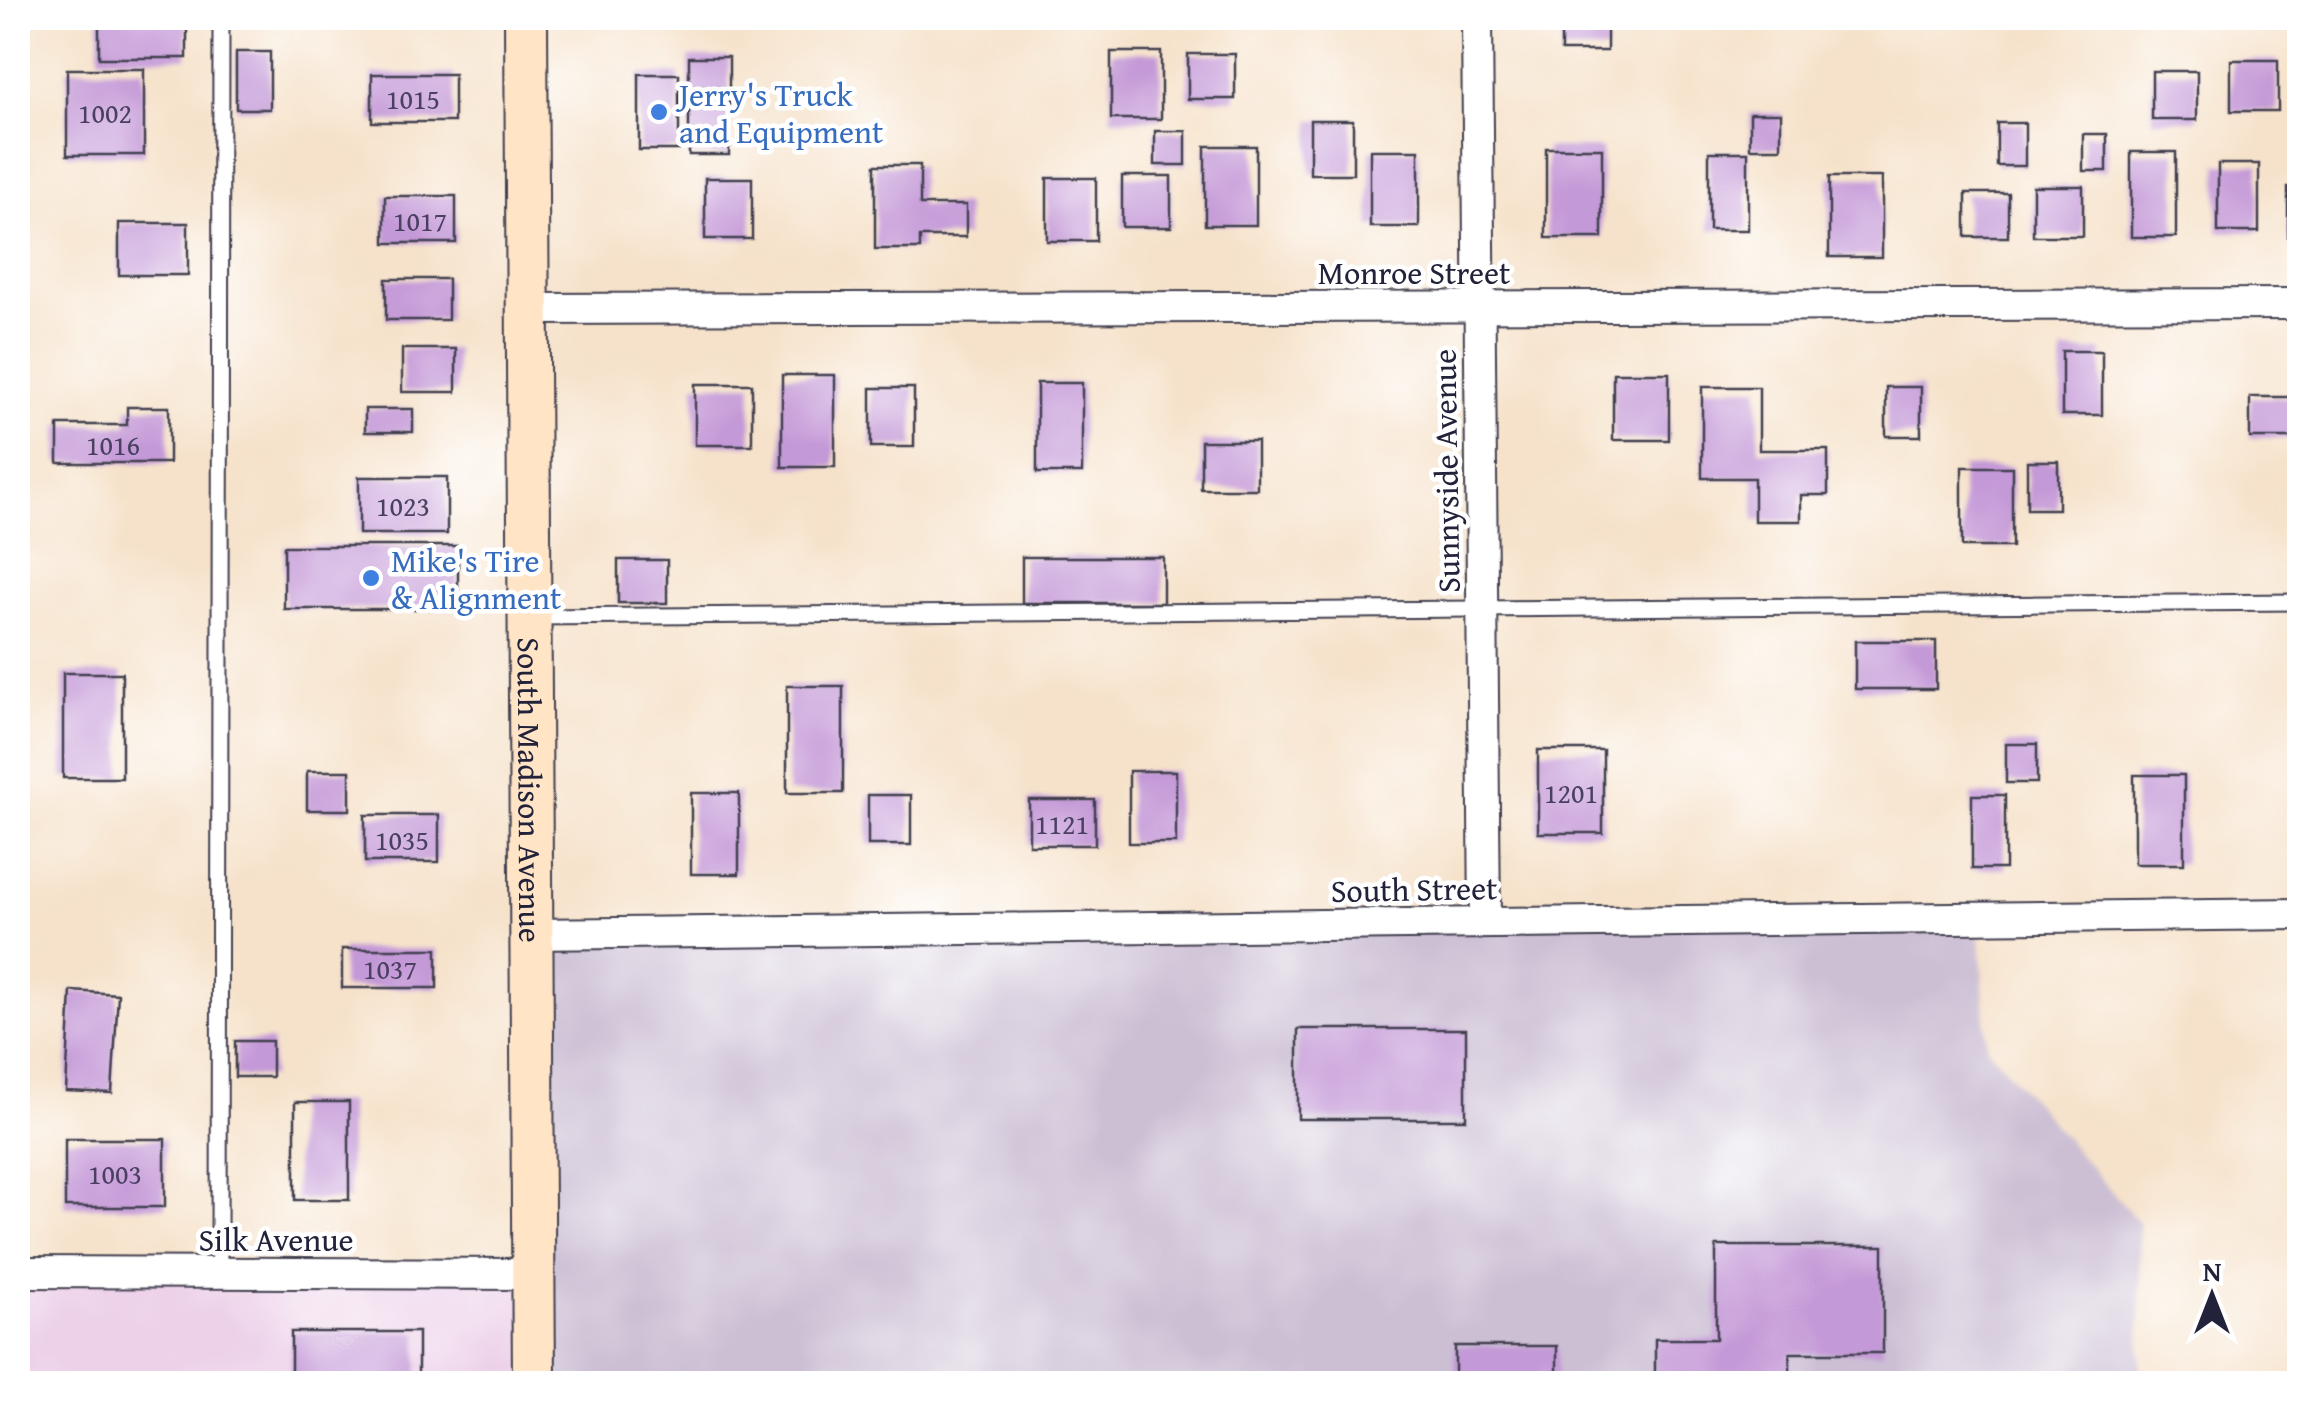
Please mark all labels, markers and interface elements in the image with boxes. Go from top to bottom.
place label: Jerry's Truck and Equipment [675,71,883,155]
house number: 1015 [386,78,440,119]
house number: 1002 [78,92,132,133]
marker: Jerry's Truck and Equipment [648,101,670,123]
house number: 1017 [393,200,447,241]
street label: Monroe Street [1318,249,1510,296]
street label: Sunnyside Avenue [1420,349,1472,593]
house number: 1016 [86,424,140,465]
house number: 1023 [376,485,430,526]
place label: Mike's Tire & Alignment [391,537,561,621]
marker: Mike's Tire & Alignment [360,567,382,589]
street label: South Madison Avenue [506,637,555,943]
house number: 1201 [1544,772,1598,813]
house number: 1121 [1035,803,1089,844]
house number: 1035 [375,819,429,860]
street label: South Street [1330,864,1498,914]
house number: 1037 [363,948,417,989]
house number: 1003 [88,1153,142,1194]
street label: Silk Avenue [198,1216,354,1263]
north arrow [2162,1246,2262,1346]
text: N [2203,1250,2222,1291]

